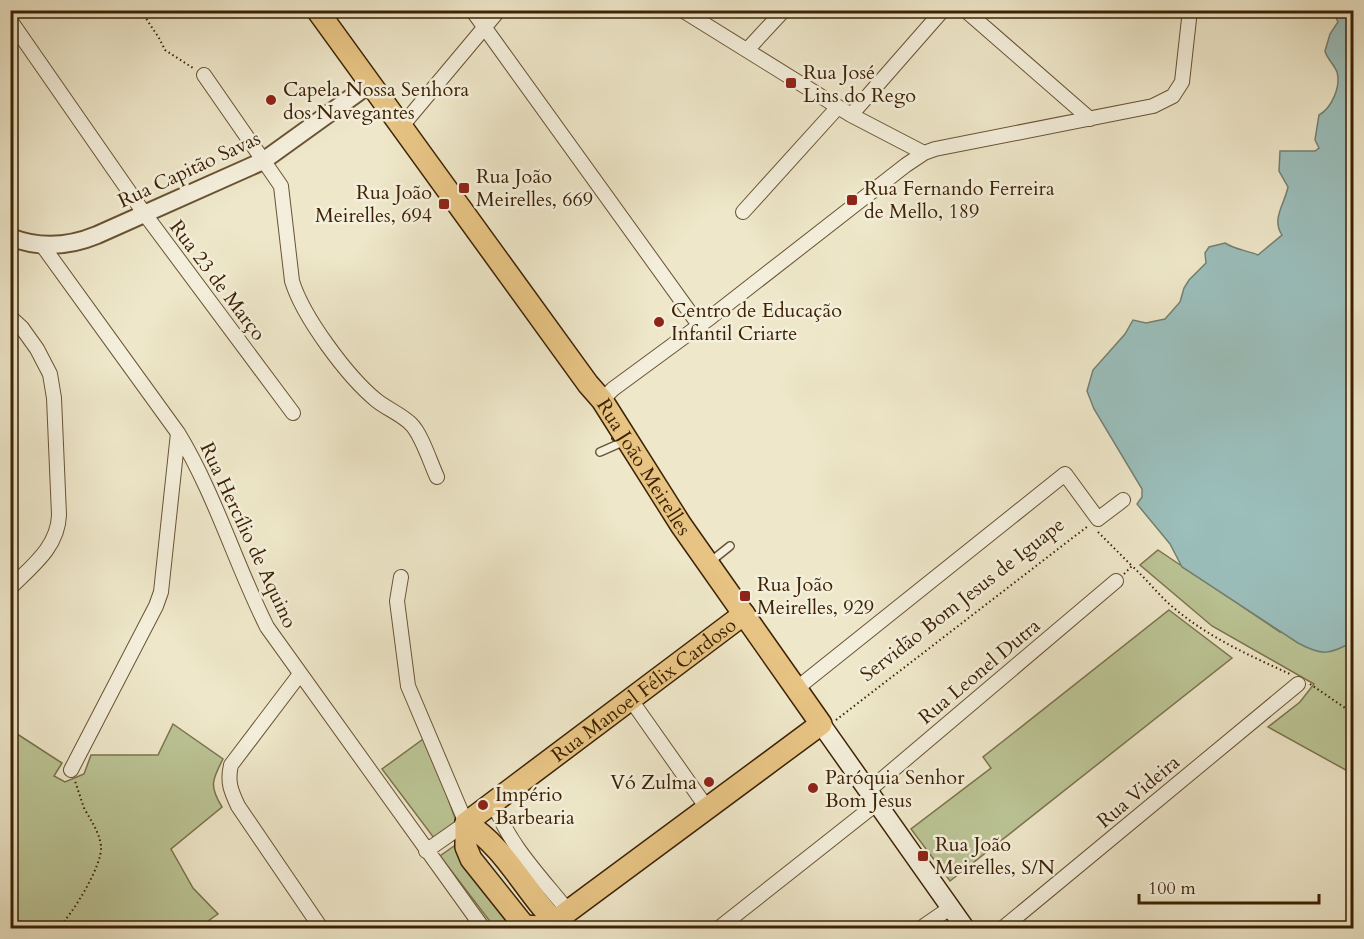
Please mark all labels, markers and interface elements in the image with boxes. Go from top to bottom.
place label: Rua José Lins do Rego [803,59,916,109]
place label: Capela Nossa Senhora dos Navegantes [283,76,470,126]
marker: Rua José Lins do Rego [784,76,798,90]
marker: Capela Nossa Senhora dos Navegantes [264,93,278,107]
street label: Rua Capitão Savas [114,125,265,214]
place label: Rua João Meirelles, 669 [476,163,593,213]
place label: Rua Fernando Ferreira de Mello, 189 [864,175,1055,225]
place label: Rua João Meirelles, 694 [315,179,432,229]
marker: Rua João Meirelles, 669 [457,181,471,195]
marker: Rua Fernando Ferreira de Mello, 189 [845,193,859,207]
marker: Rua João Meirelles, 694 [437,197,451,211]
street label: Rua 23 de Março [163,214,272,346]
place label: Centro de Educação Infantil Criarte [671,297,842,347]
marker: Centro de Educação Infantil Criarte [652,315,666,329]
street label: Rua João Meirelles [590,393,697,541]
street label: Rua Hercílio de Aquino [194,438,304,633]
street label: Servidão Bom Jesus de Iguape [855,511,1070,688]
place label: Rua João Meirelles, 929 [757,571,874,621]
marker: Rua João Meirelles, 929 [738,589,752,603]
street label: Rua Manoel Félix Cardoso [546,612,742,768]
street label: Rua Leonel Dutra [913,612,1046,730]
street label: Rua Videira [1091,749,1186,834]
place label: Paróquia Senhor Bom Jesus [825,764,965,814]
place label: Vó Zulma [610,769,697,796]
marker: Vó Zulma [702,775,716,789]
place label: Império Barbearia [495,781,575,831]
marker: Paróquia Senhor Bom Jesus [806,781,820,795]
marker: Império Barbearia [476,798,490,812]
place label: Rua João Meirelles, S/N [935,831,1055,881]
marker: Rua João Meirelles, S/N [916,849,930,863]
scale bar [1139,867,1319,905]
text: 100 m [1148,876,1196,901]

